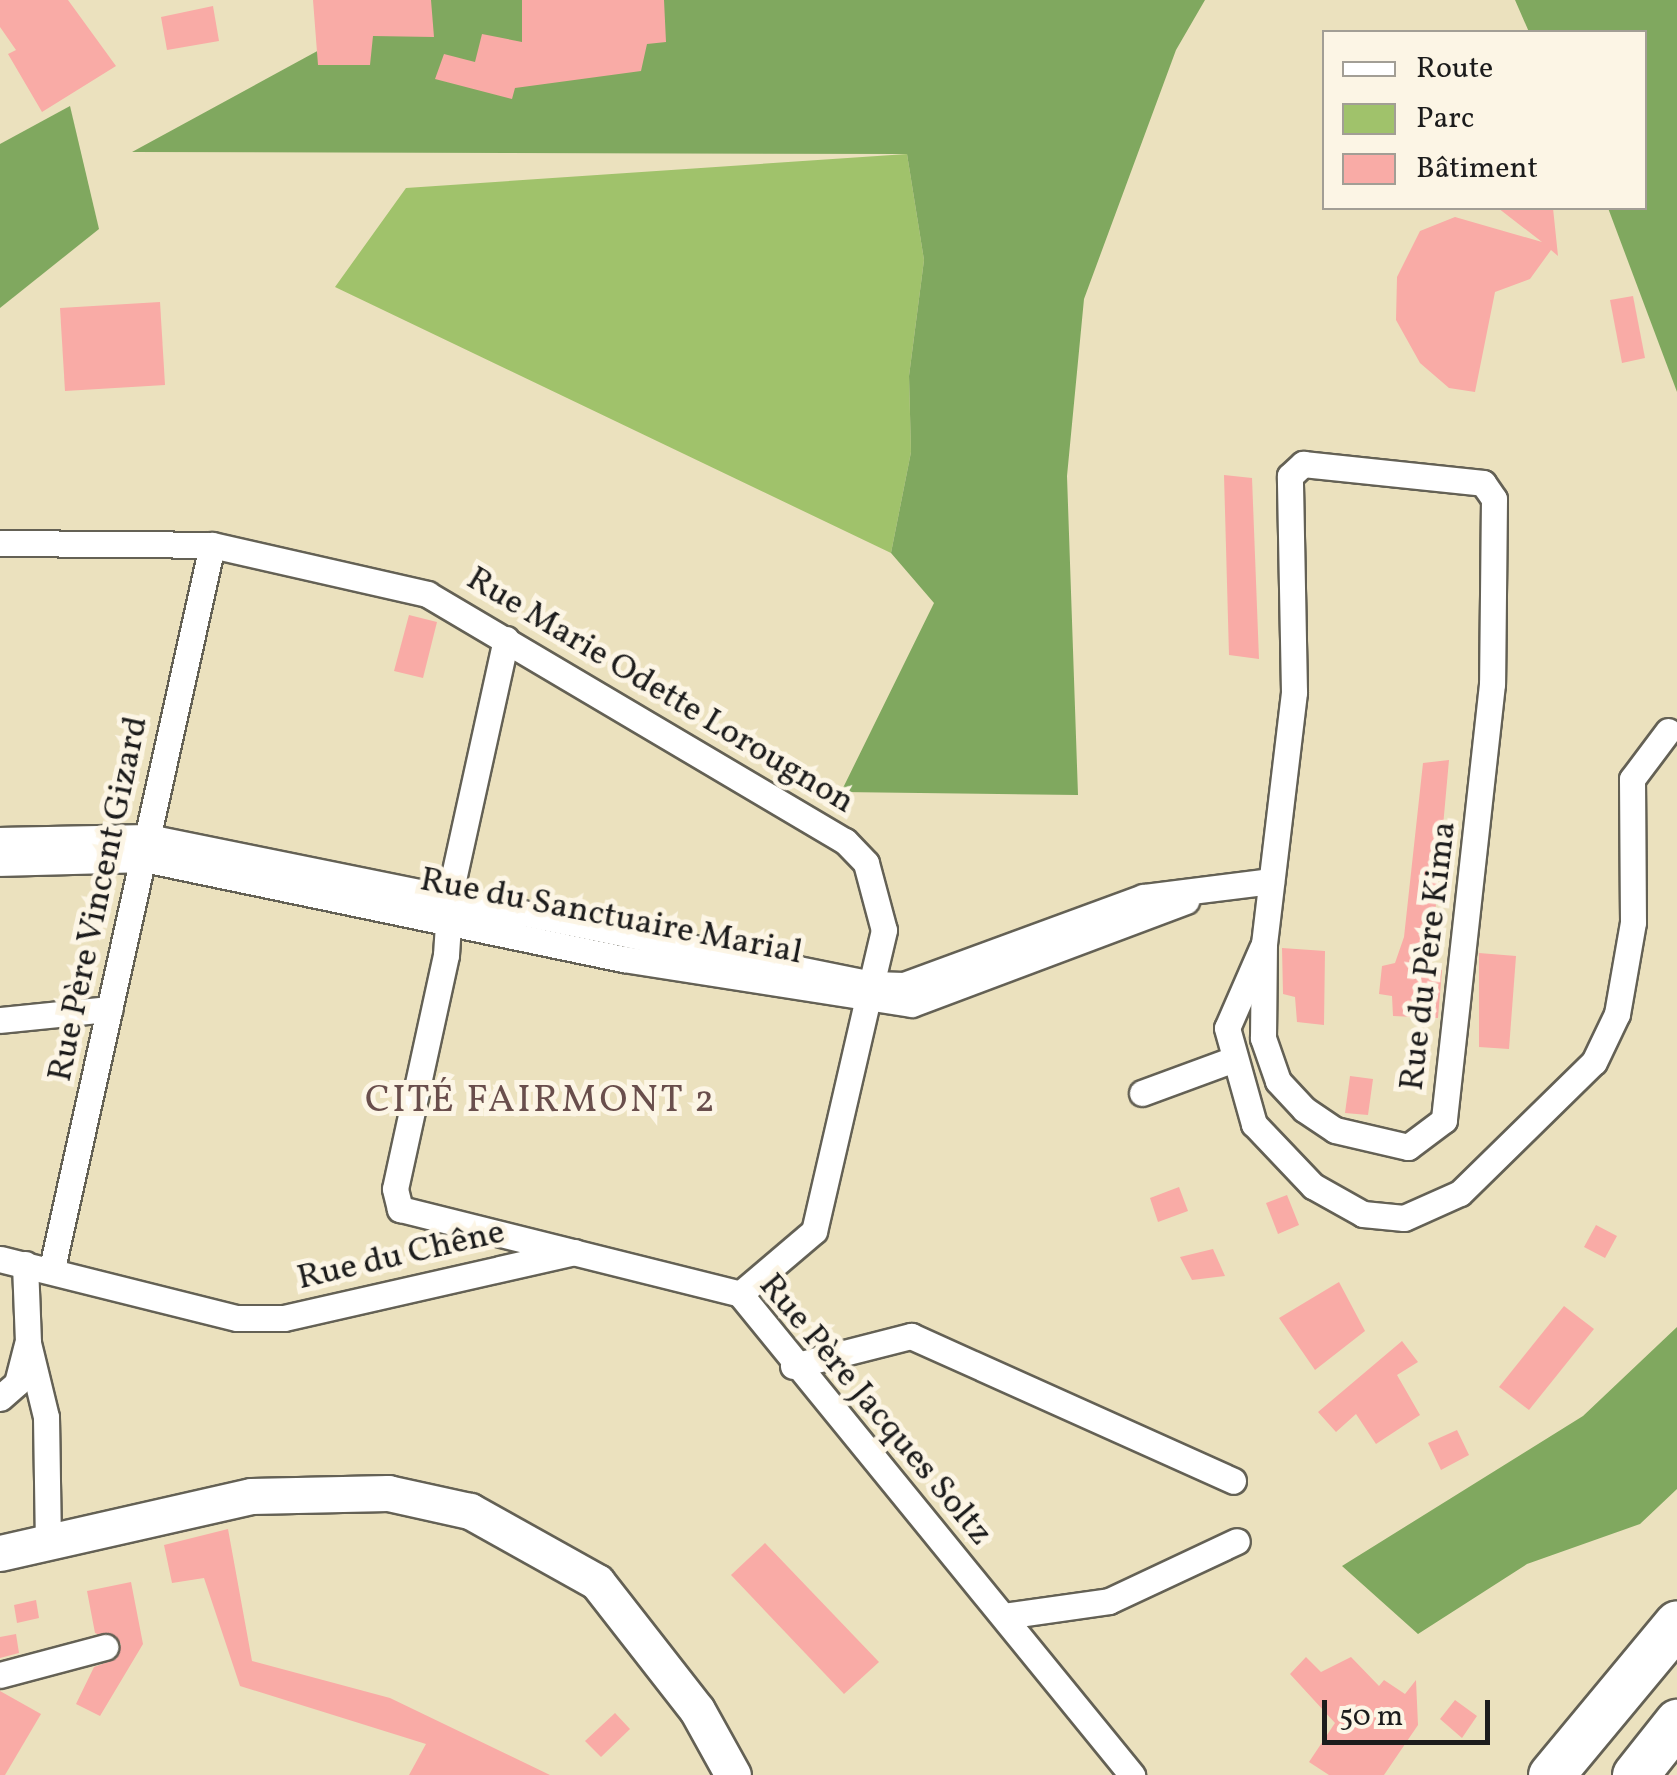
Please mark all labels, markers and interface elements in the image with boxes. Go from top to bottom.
legend [1322,30,1647,210]
text: Route [1416,48,1493,90]
text: Parc [1416,98,1474,140]
text: Bâtiment [1416,148,1538,190]
street label: Rue Marie Odette Lorougnon [458,558,862,824]
street label: Rue Père Vincent Gizard [40,712,158,1086]
street label: Rue du Père Kima [1392,819,1466,1093]
street label: Rue du Sanctuaire Marial [416,859,806,975]
district label: CITÉ FAIRMONT 2 [364,1079,718,1125]
street label: Rue du Chêne [293,1212,509,1300]
street label: Rue Père Jacques Soltz [749,1266,1001,1554]
scale bar [1327,1680,1494,1742]
text: 50 m [1339,1696,1403,1738]

